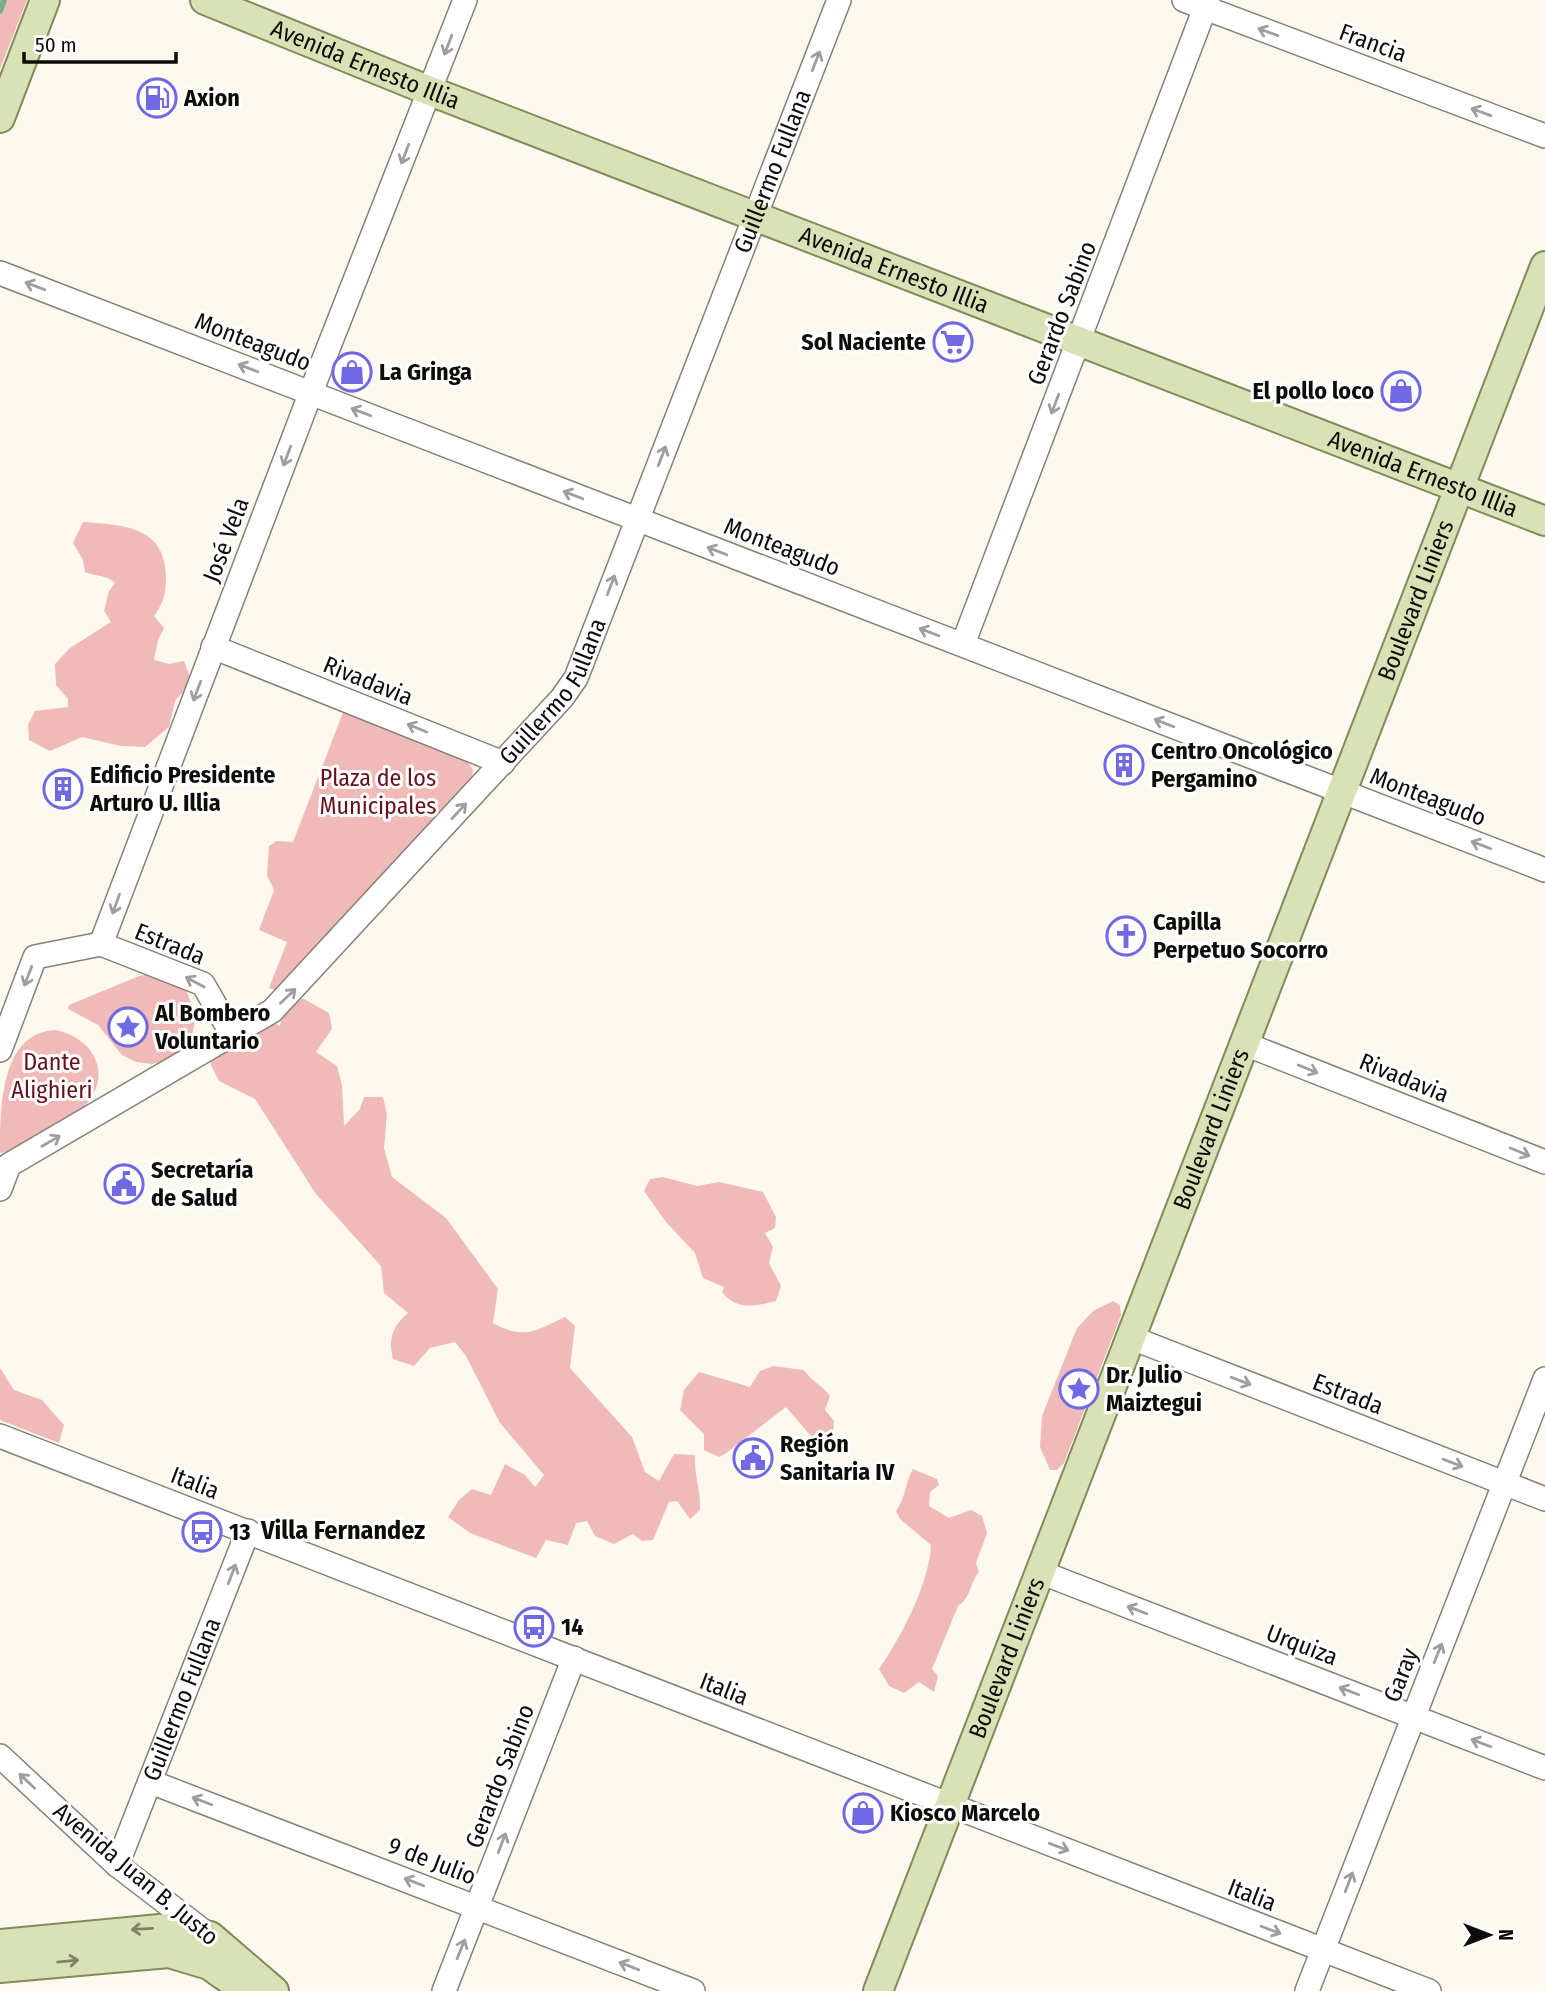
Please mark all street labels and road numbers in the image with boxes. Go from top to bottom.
street label: Avenida Ernesto Illia [267,14,464,115]
street label: Francia [1335,18,1411,68]
street label: Guillermo Fullana [728,86,817,257]
street label: Avenida Ernesto Illia [795,221,993,319]
street label: Gerardo Sabino [1022,237,1102,389]
street label: Monteagudo [191,307,315,377]
street label: Avenida Ernesto Illia [1324,425,1522,523]
street label: José Vela [197,494,255,586]
street label: Monteagudo [720,512,844,582]
street label: Boulevard Liniers [1372,516,1459,685]
street label: Guillermo Fullana [494,614,612,770]
street label: Rivadavia [319,650,417,712]
street label: Monteagudo [1366,762,1490,832]
street label: Estrada [131,917,209,971]
street label: Boulevard Liniers [1167,1045,1255,1214]
street label: Rivadavia [1355,1047,1453,1109]
street label: Estrada [1309,1368,1387,1420]
street label: Italia [167,1461,223,1505]
street label: Boulevard Liniers [963,1574,1051,1742]
street label: Guillermo Fullana [137,1614,227,1785]
street label: Urquiza [1262,1619,1342,1671]
street label: Garay [1378,1644,1424,1706]
street label: Italia [696,1667,752,1711]
street label: Gerardo Sabino [460,1700,540,1852]
street label: Avenida Juan B. Justo [48,1797,224,1951]
street label: 9 de Julio [384,1831,480,1891]
street label: Italia [1224,1873,1280,1917]

